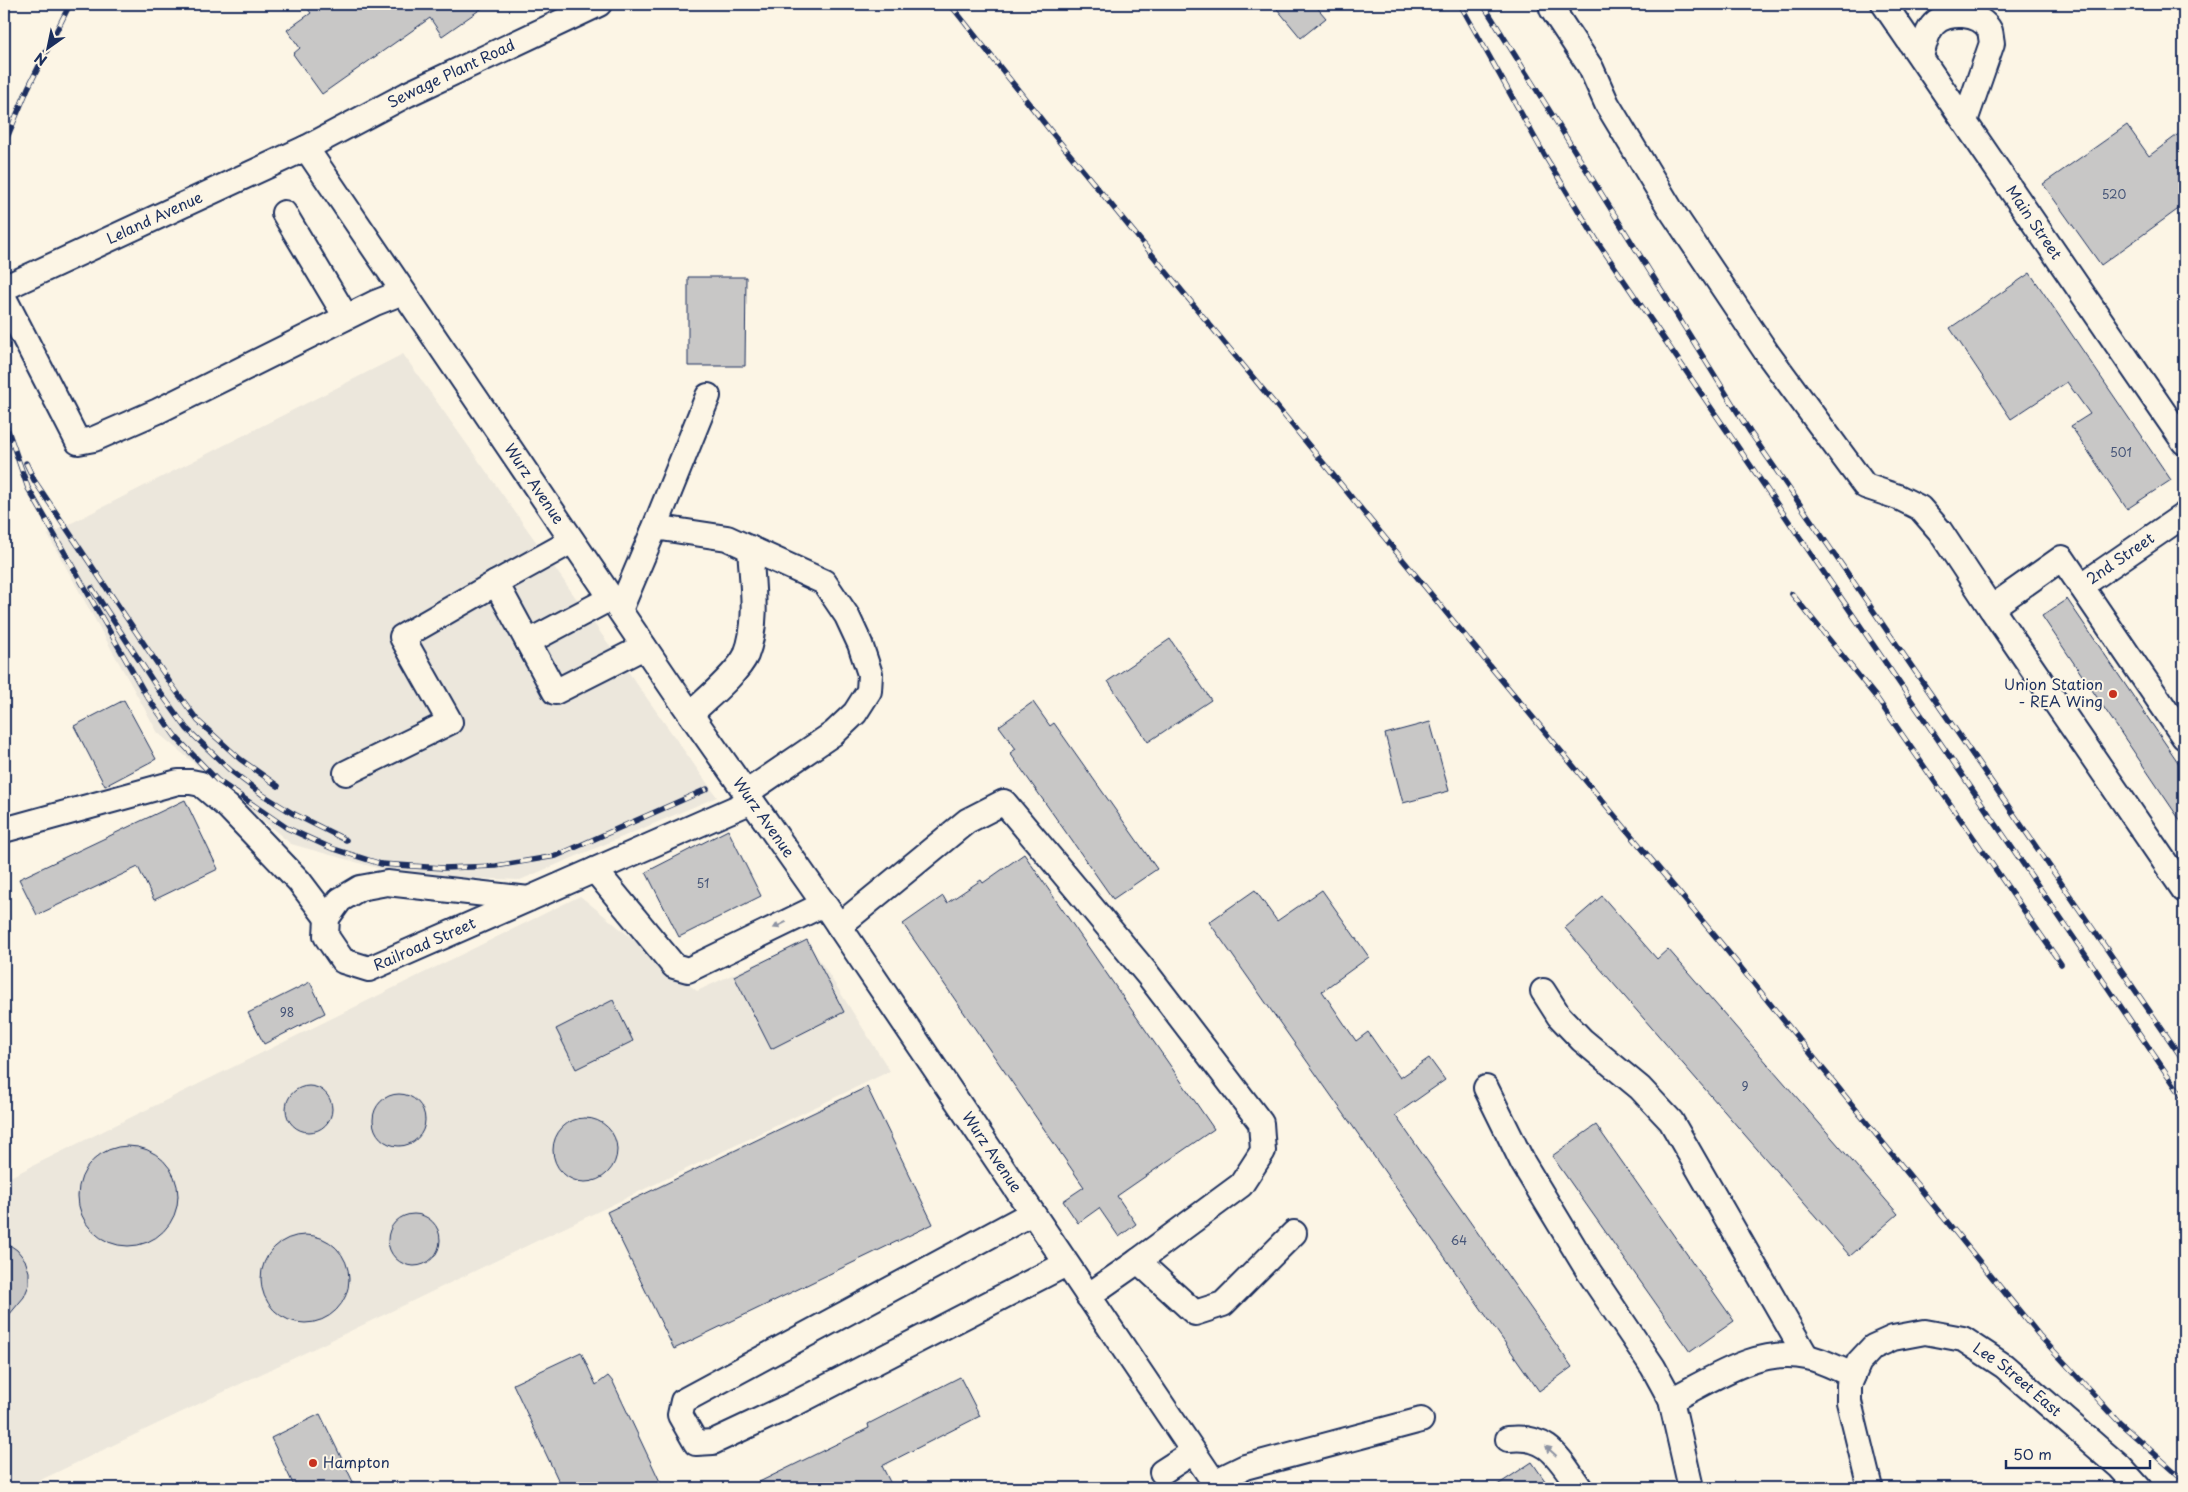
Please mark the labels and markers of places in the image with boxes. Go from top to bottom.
place label: Union Station - REA Wing [2004,672,2103,712]
marker: Union Station - REA Wing [2107,688,2119,700]
place label: Hampton [323,1450,390,1473]
marker: Hampton [307,1457,319,1469]

